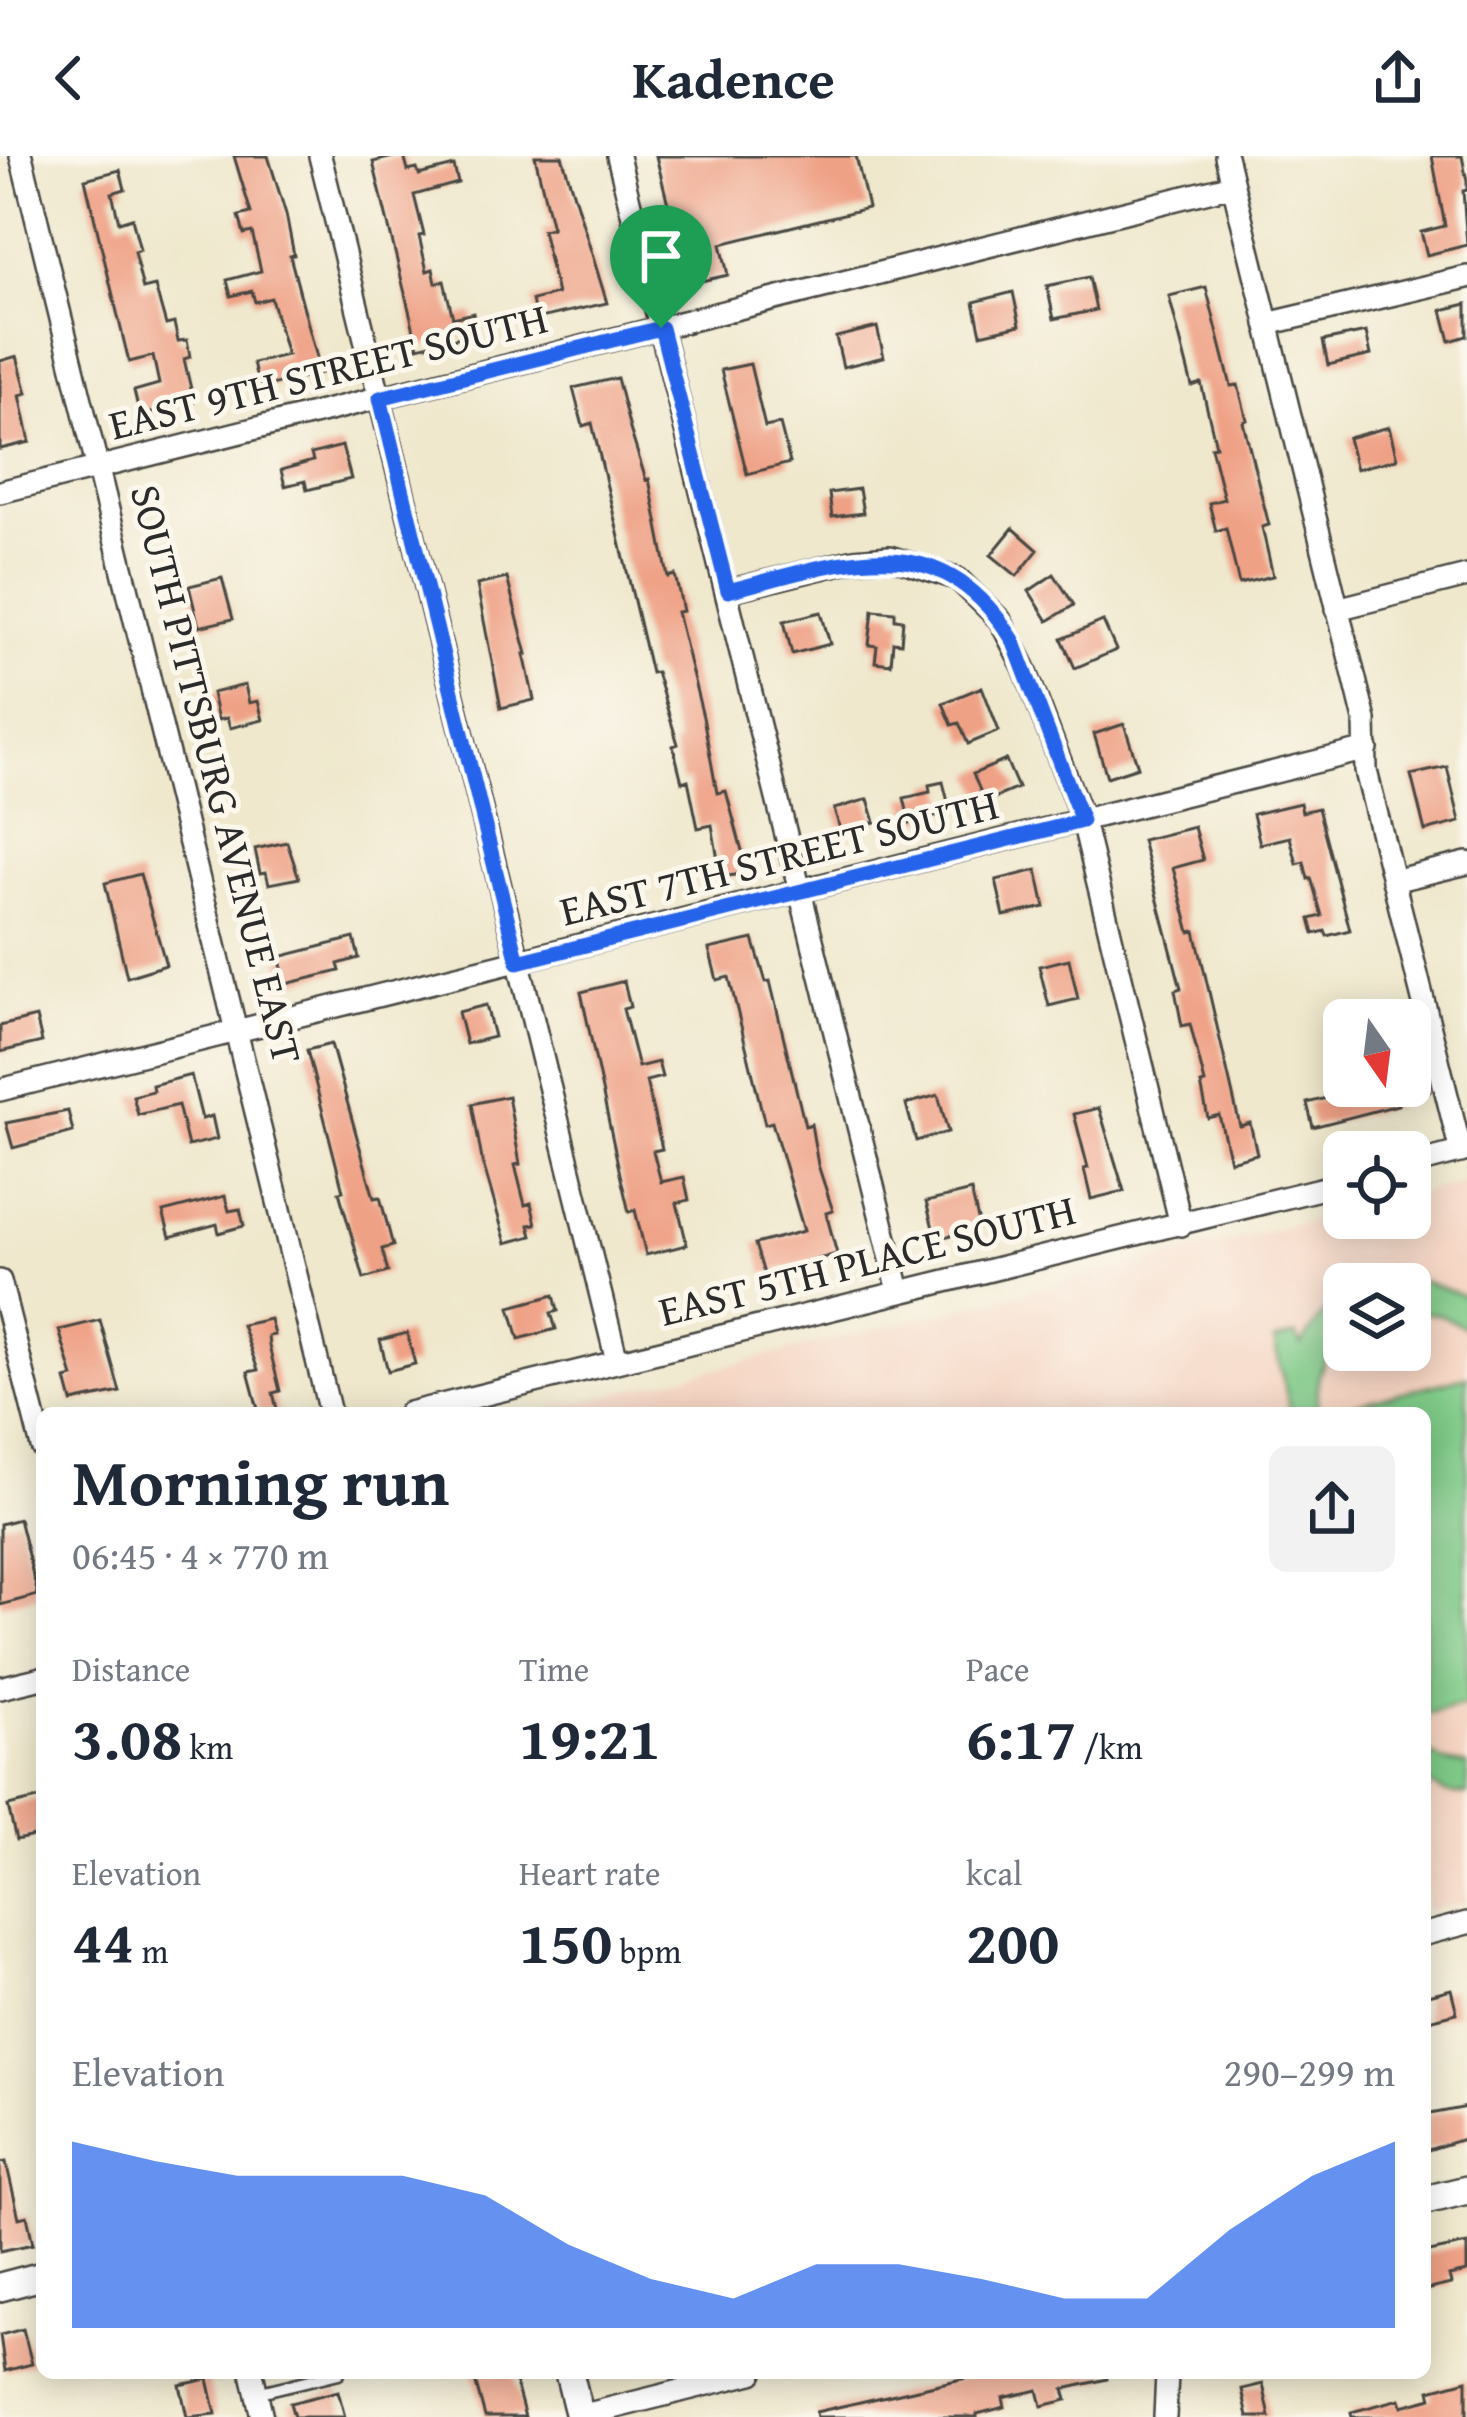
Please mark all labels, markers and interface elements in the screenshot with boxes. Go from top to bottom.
text: Kadence [632,39,835,118]
icon: back [36,45,102,111]
icon: share [1365,45,1431,111]
pin [610,205,712,328]
icon: arrive [628,223,694,289]
street label: EAST 9TH STREET SOUTH [102,287,553,454]
street label: SOUTH PITTSBURG AVENUE EAST [116,478,319,1070]
street label: EAST 7TH STREET SOUTH [553,773,1004,940]
north arrow [1323,999,1431,1107]
map controls [1323,999,1431,1371]
button: locate [1323,1131,1431,1239]
street label: EAST 5TH PLACE SOUTH [652,1178,1082,1341]
button: layers [1323,1263,1431,1371]
text: Morning run [72,1432,449,1529]
button: share [1269,1446,1395,1572]
text: 06:45 · 4 × 770 m [72,1526,329,1583]
text: Distance [72,1645,190,1693]
text: Time [519,1645,589,1693]
text: Pace [966,1645,1029,1693]
text: 3.08 [72,1693,182,1781]
text: 19:21 [519,1693,660,1781]
text: 6:17 [966,1693,1076,1781]
text: km [182,1723,233,1771]
text: /km [1076,1723,1143,1771]
text: Elevation [72,1849,201,1897]
text: Heart rate [519,1849,661,1897]
text: kcal [966,1849,1022,1897]
text: 44 [72,1897,134,1985]
text: 150 [519,1897,612,1985]
text: 200 [966,1897,1059,1985]
text: m [134,1927,168,1975]
text: bpm [612,1927,681,1975]
text: Elevation [72,2043,225,2100]
text: 290–299 m [1223,2043,1395,2100]

